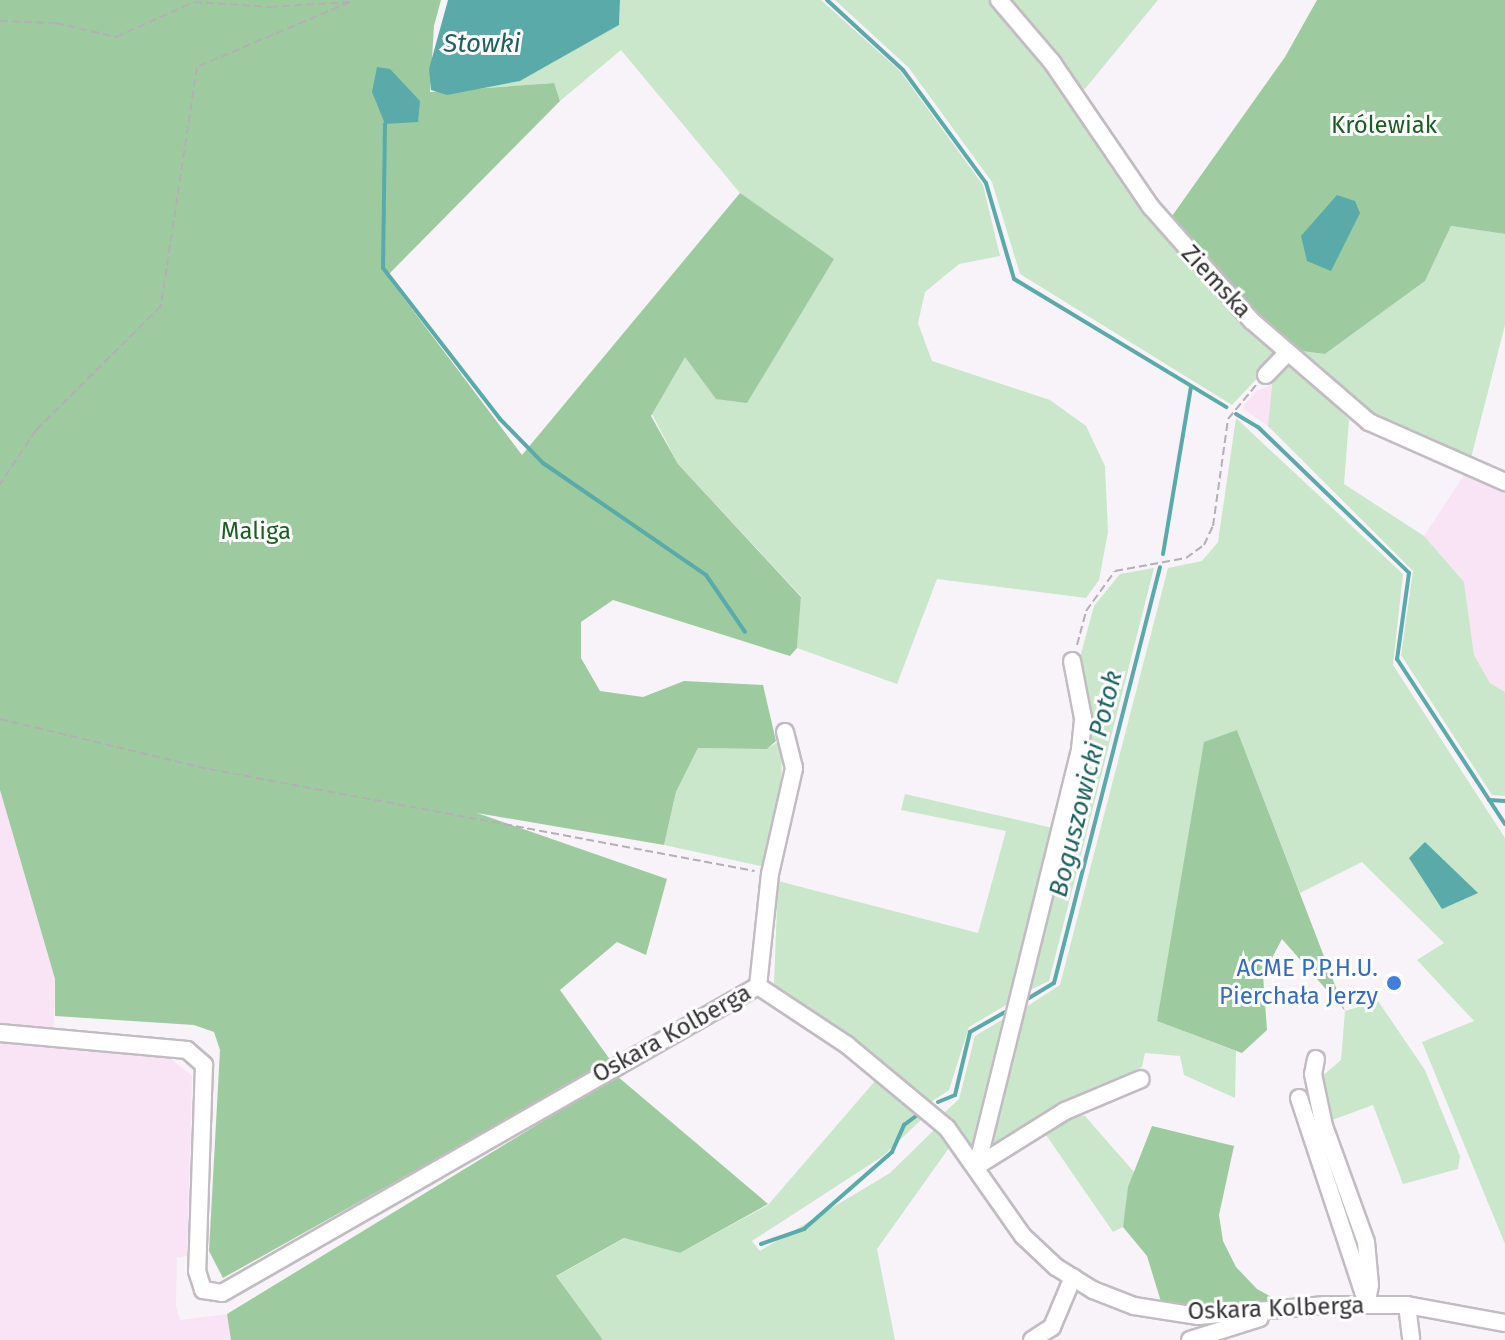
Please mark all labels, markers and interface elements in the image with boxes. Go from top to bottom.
water label: Stowki [443,28,521,60]
park label: Królewiak [1331,112,1437,140]
street label: Ziemska [1175,240,1257,324]
park label: Maliga [221,518,291,546]
water label: Boguszowicki Potok [1043,668,1129,900]
place label: ACME P.P.H.U. Pierchała Jerzy [1219,955,1378,1011]
marker: ACME P.P.H.U. Pierchała Jerzy [1385,974,1403,992]
street label: Oskara Kolberga [588,979,756,1089]
street label: Oskara Kolberga [1187,1292,1365,1326]

